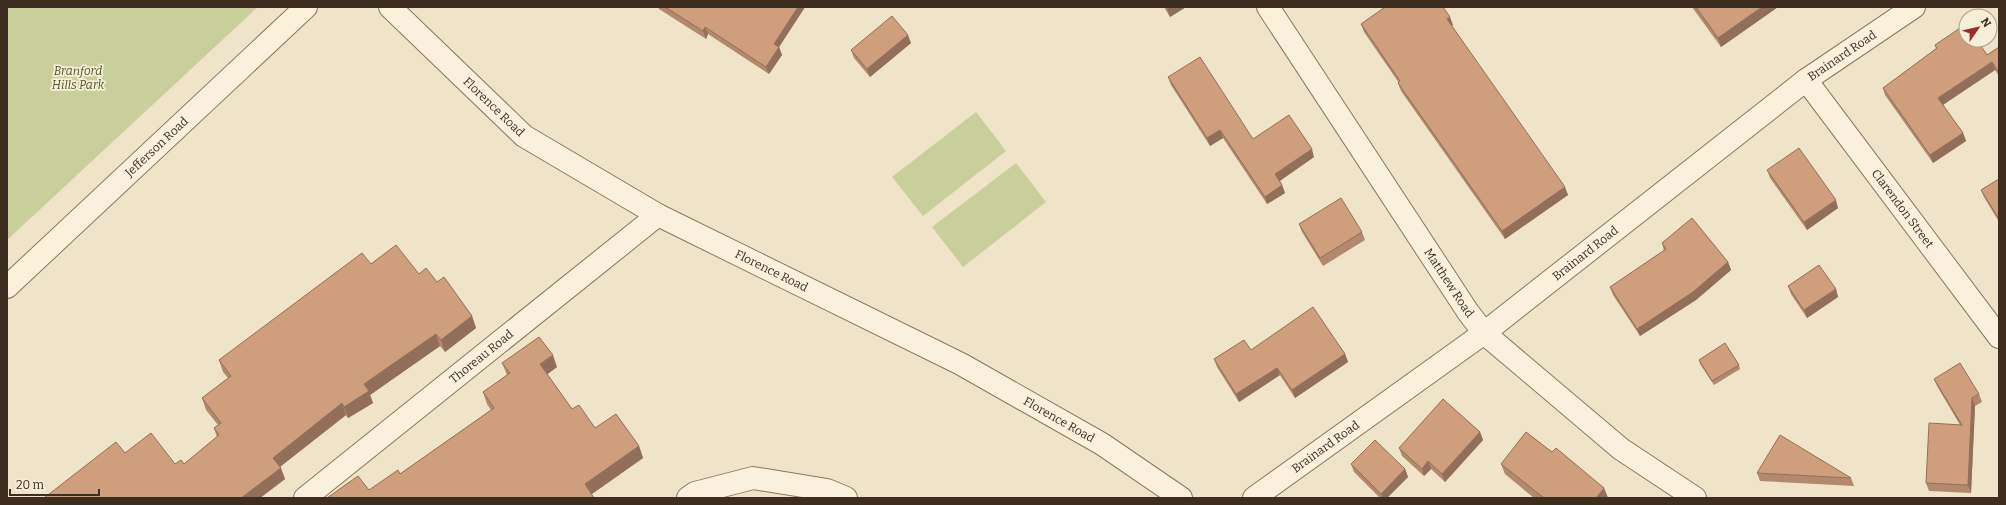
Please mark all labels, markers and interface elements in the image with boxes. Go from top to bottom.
north arrow [1958,8,1998,48]
text: N [1978,16,1994,30]
street label: Brainard Road [1805,28,1879,84]
park label: Branford Hills Park [52,64,105,92]
street label: Florence Road [460,74,527,139]
street label: Jefferson Road [122,114,191,180]
street label: Clarendon Street [1869,167,1937,251]
street label: Brainard Road [1550,223,1621,283]
street label: Matthew Road [1421,246,1477,320]
street label: Florence Road [733,247,810,295]
street label: Thoreau Road [447,327,516,386]
street label: Florence Road [1021,394,1097,445]
street label: Brainard Road [1289,418,1362,476]
scale bar [10,471,99,497]
text: 20 m [16,478,45,492]

